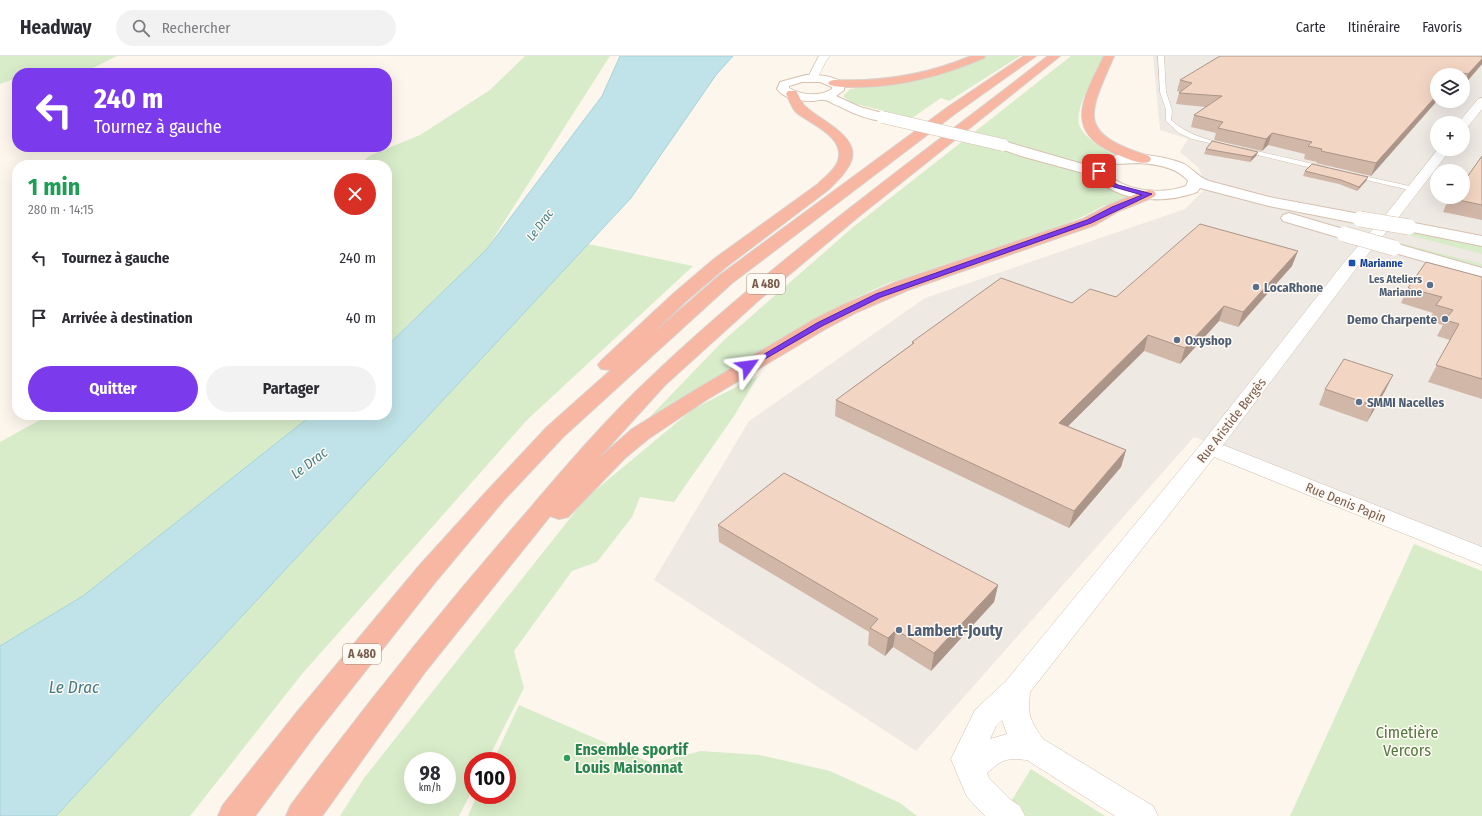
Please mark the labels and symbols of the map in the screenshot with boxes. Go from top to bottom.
pin [1082,154,1116,188]
water label: Le Drac [524,206,557,243]
place label: Marianne [1360,257,1403,270]
marker: Marianne [1347,258,1357,268]
place label: Les Ateliers Marianne [1369,273,1422,299]
road number: A 480 [747,274,785,294]
place label: LocaRhone [1264,280,1324,295]
marker: Les Ateliers Marianne [1425,280,1435,290]
marker: LocaRhone [1251,282,1261,292]
place label: Demo Charpente [1347,312,1437,327]
marker: Demo Charpente [1440,314,1450,324]
place label: Oxyshop [1185,333,1232,348]
marker: Oxyshop [1172,335,1182,345]
position arrow [727,345,769,387]
street label: Rue Aristide Bergès [1194,375,1269,466]
place label: SMMI Nacelles [1367,395,1444,410]
marker: SMMI Nacelles [1354,397,1364,407]
water label: Le Drac [288,443,332,483]
street label: Rue Denis Papin [1303,479,1388,525]
place label: Lambert-Jouty [907,621,1003,640]
marker: Lambert-Jouty [894,625,904,635]
road number: A 480 [343,644,381,664]
water label: Le Drac [49,677,100,698]
park label: Cimetière Vercors [1376,723,1438,760]
place label: Ensemble sportif Louis Maisonnat [575,740,689,777]
speed limit sign: 100 [464,752,516,804]
marker: Ensemble sportif Louis Maisonnat [562,753,572,763]

